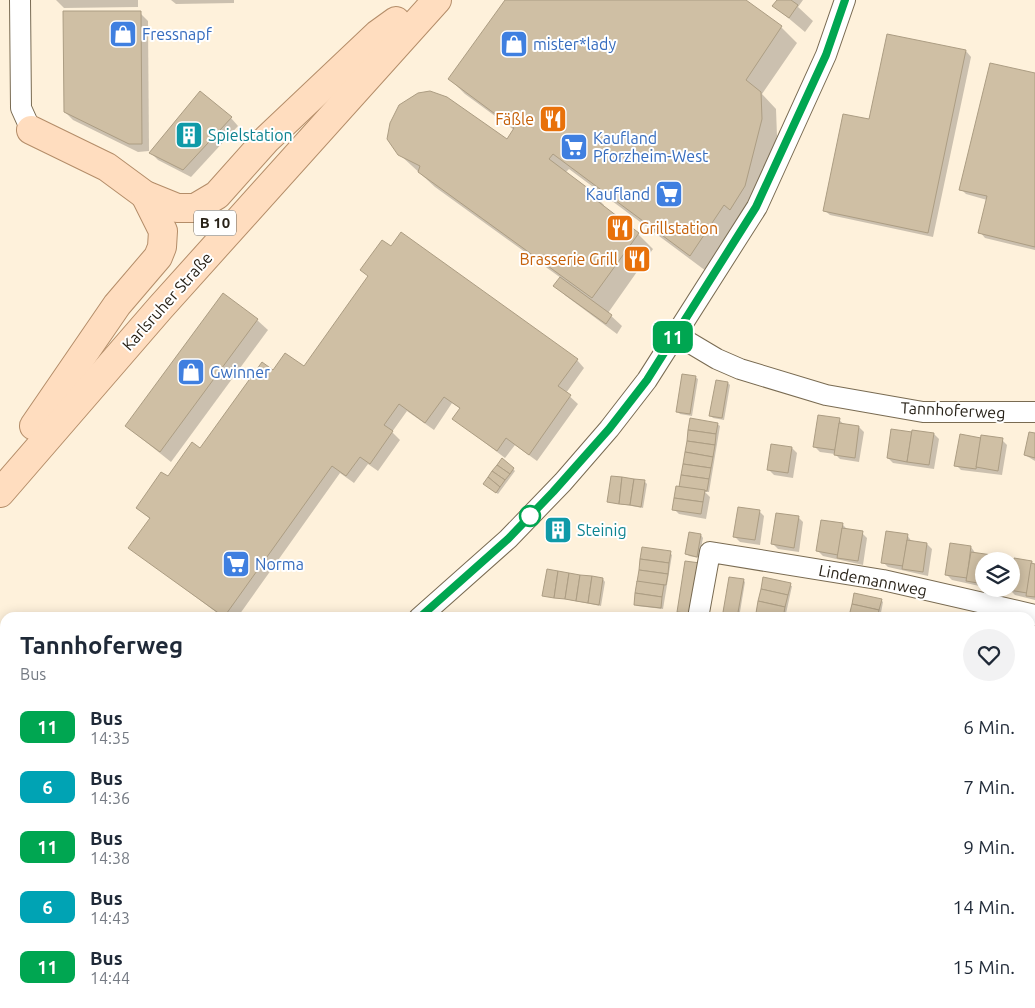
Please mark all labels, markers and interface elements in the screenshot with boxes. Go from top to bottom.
shop icon: Fressnapf [108,19,138,49]
place label: Fressnapf [142,25,213,43]
shop icon: mister*lady [499,29,529,59]
place label: mister*lady [533,35,616,53]
restaurant icon: Fäßle [538,104,568,134]
place label: Fäßle [495,110,534,128]
building icon: Spielstation [174,120,204,150]
place label: Spielstation [208,126,293,144]
place label: Kaufland Pforzheim-West [593,129,709,165]
supermarket icon: Kaufland Pforzheim-West [559,132,589,162]
supermarket icon: Kaufland [654,179,684,209]
place label: Kaufland [586,185,650,203]
road number: B 10 [194,210,236,236]
restaurant icon: Grillstation [605,213,635,243]
place label: Grillstation [639,219,718,237]
restaurant icon: Brasserie Grill [622,244,652,274]
street label: Karlsruher Straße [118,248,216,354]
place label: Brasserie Grill [519,250,618,268]
line badge: 11 [650,321,696,353]
text: 11 [663,327,683,347]
shop icon: Gwinner [176,357,206,387]
place label: Gwinner [210,363,270,381]
street label: Tannhoferweg [900,398,1006,422]
unlabelled marker [519,505,541,527]
building icon: Steinig [543,515,573,545]
place label: Steinig [577,521,627,539]
supermarket icon: Norma [221,549,251,579]
map controls [975,552,1020,597]
button: layers [975,552,1020,597]
place label: Norma [255,555,304,573]
street label: Lindemannweg [817,561,929,599]
button: heart [963,629,1015,681]
text: Tannhoferweg [20,632,183,659]
text: Bus [20,665,46,683]
text: Bus [90,707,123,729]
text: 6 Min. [963,716,1015,738]
text: 11 [37,717,58,737]
text: 14:35 [90,729,130,747]
text: Bus [90,767,123,789]
text: 7 Min. [963,776,1015,798]
text: 6 [42,777,53,797]
text: 14:36 [90,789,130,807]
text: Bus [90,827,123,849]
text: 9 Min. [963,836,1015,858]
text: 11 [37,837,58,857]
text: 14:38 [90,849,130,867]
text: Bus [90,887,123,909]
text: 14 Min. [953,896,1015,918]
text: 6 [42,897,53,917]
text: 14:43 [90,909,130,927]
text: Bus [90,947,123,969]
text: 15 Min. [953,956,1015,978]
text: 11 [37,957,58,977]
text: 14:44 [90,969,130,987]

